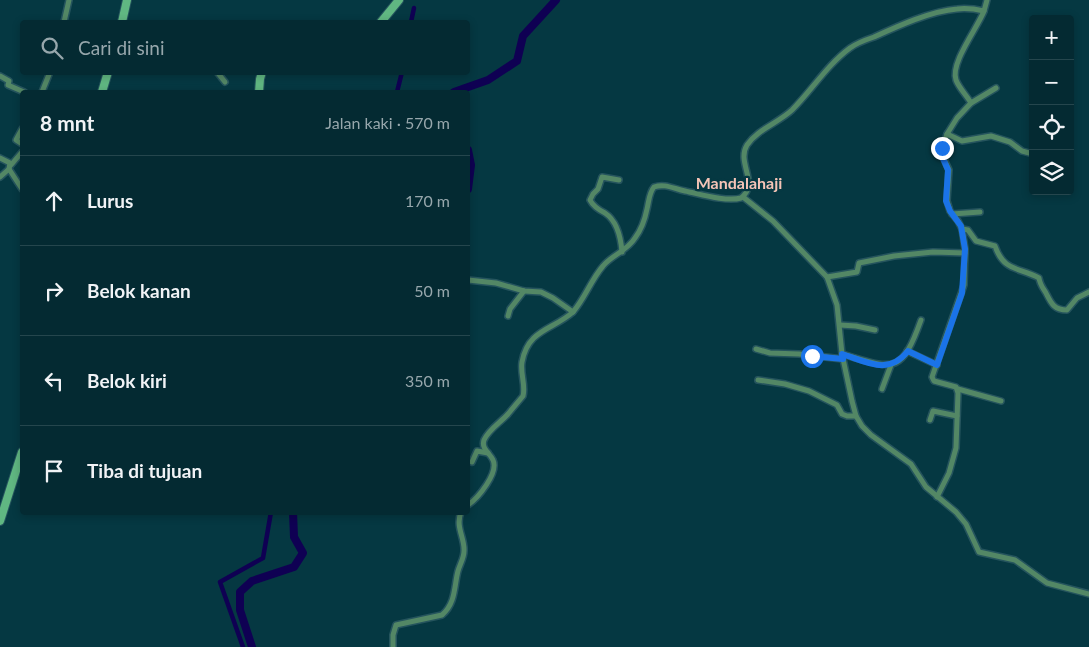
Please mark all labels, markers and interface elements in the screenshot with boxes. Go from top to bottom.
map controls [1029,15,1074,195]
button: + [1029,15,1074,60]
search box [20,20,470,75]
icon: search [38,34,66,62]
text: Cari di sini [78,36,165,59]
button: − [1029,60,1074,105]
button: locate [1029,105,1074,150]
text: 8 mnt [40,110,94,135]
text: Jalan kaki · 570 m [325,113,450,132]
route end [931,137,954,160]
button: layers [1029,150,1074,195]
district label: Mandalahaji [696,173,782,192]
icon: ahead [40,187,68,215]
text: Lurus [87,189,133,212]
text: 170 m [405,191,450,210]
icon: right [40,277,68,305]
text: Belok kanan [87,279,191,302]
text: 50 m [414,281,450,300]
route start [801,345,824,368]
icon: left [40,367,68,395]
text: Belok kiri [87,369,167,392]
text: 350 m [405,371,450,390]
icon: arrive [40,457,68,485]
text: Tiba di tujuan [87,459,202,482]

